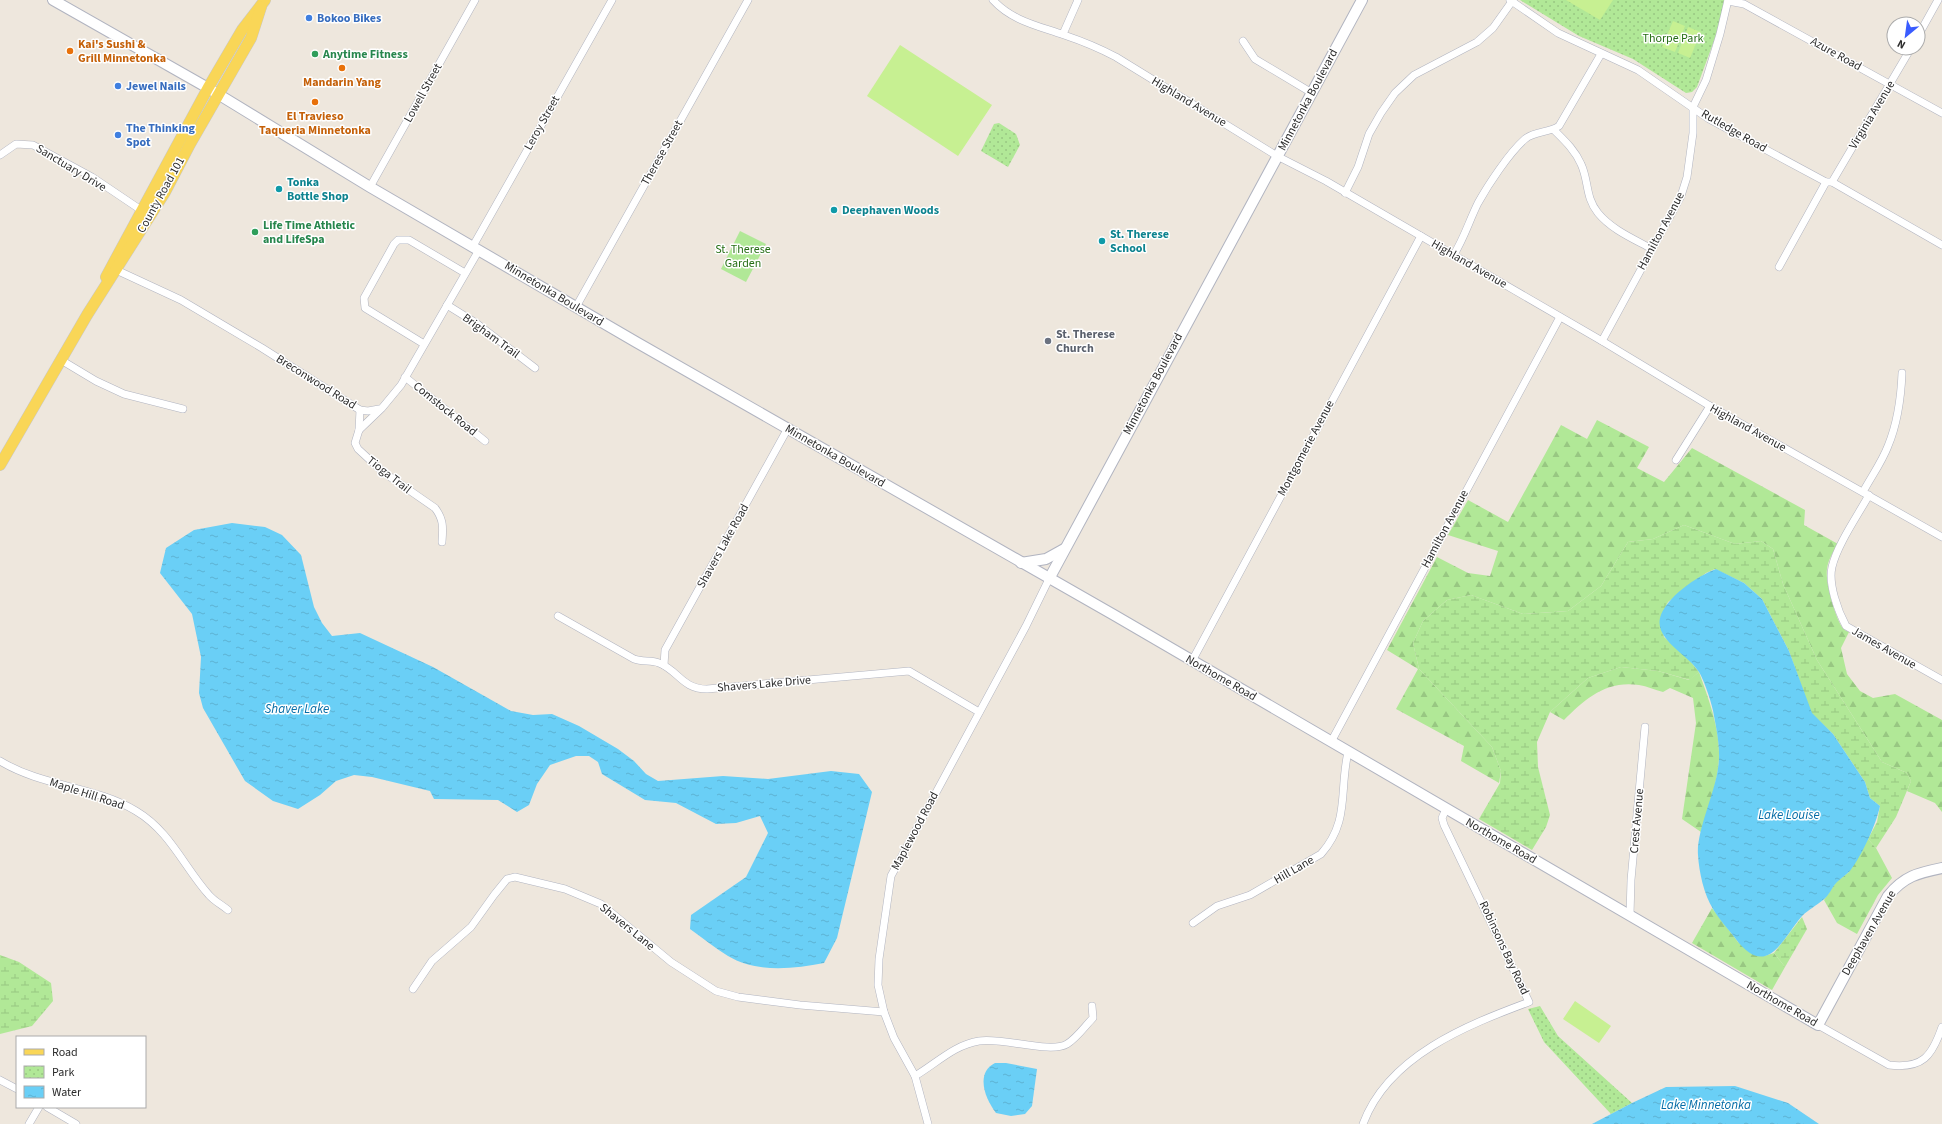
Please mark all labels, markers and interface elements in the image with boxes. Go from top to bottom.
place label: Bokoo Bikes [317,10,381,27]
marker: Bokoo Bikes [304,13,314,23]
north arrow [1886,16,1926,56]
park label: Thorpe Park [1642,30,1704,47]
street label: Azure Road [1807,33,1865,75]
place label: Kai's Sushi & Grill Minnetonka [78,36,166,67]
text: N [1895,36,1908,53]
marker: Kai's Sushi & Grill Minnetonka [65,46,75,56]
place label: Anytime Fitness [322,46,408,63]
street label: Minnetonka Boulevard [1274,46,1342,154]
marker: Anytime Fitness [310,49,320,59]
street label: Lowell Street [400,60,446,126]
marker: Mandarin Yang [337,63,347,73]
street label: Highland Avenue [1148,73,1230,131]
place label: Mandarin Yang [303,74,382,91]
place label: Jewel Nails [126,78,186,95]
street label: Virginia Avenue [1845,78,1899,152]
marker: Jewel Nails [113,81,123,91]
street label: Leroy Street [520,93,564,153]
marker: El Travieso Taqueria Minnetonka [310,97,320,107]
street label: Rutledge Road [1698,105,1770,157]
place label: El Travieso Taqueria Minnetonka [259,108,371,139]
street label: Therese Street [637,117,687,189]
place label: The Thinking Spot [126,120,196,151]
marker: The Thinking Spot [113,130,123,140]
street label: Sanctuary Drive [33,140,109,196]
street label: County Road 101 [133,154,189,236]
place label: Tonka Bottle Shop [287,174,349,205]
marker: Tonka Bottle Shop [274,184,284,194]
street label: Hamilton Avenue [1633,189,1689,273]
place label: Deephaven Woods [842,202,939,219]
marker: Deephaven Woods [829,205,839,215]
place label: Life Time Athletic and LifeSpa [263,217,356,248]
place label: St. Therese School [1110,226,1169,257]
marker: Life Time Athletic and LifeSpa [250,227,260,237]
street label: Highland Avenue [1428,235,1510,293]
marker: St. Therese School [1097,236,1107,246]
park label: St. Therese Garden [715,241,771,272]
street label: Minnetonka Boulevard [501,258,607,330]
street label: Brigham Trail [459,309,523,363]
place label: St. Therese Church [1056,326,1115,357]
street label: Minnetonka Boulevard [1119,330,1187,438]
marker: St. Therese Church [1043,336,1053,346]
street label: Breconwood Road [273,350,359,414]
street label: Comstock Road [409,378,481,440]
street label: Montgomerie Avenue [1274,397,1339,499]
street label: Highland Avenue [1707,400,1789,456]
street label: Minnetonka Boulevard [782,420,888,492]
street label: Tioga Trail [363,452,415,498]
street label: Hamilton Avenue [1417,487,1473,571]
street label: Shavers Lake Road [693,501,753,591]
street label: James Avenue [1849,623,1920,673]
street label: Northome Road [1182,651,1260,705]
street label: Shavers Lake Drive [716,671,812,697]
water label: Shaver Lake [265,700,329,718]
street label: Maple Hill Road [47,774,127,814]
street label: Crest Avenue [1626,788,1648,854]
street label: Maplewood Road [887,789,943,873]
water label: Lake Louise [1758,806,1820,824]
street label: Northome Road [1462,814,1540,868]
street label: Hill Lane [1271,852,1317,888]
street label: Deephaven Avenue [1838,887,1900,979]
street label: Robinsons Bay Road [1475,898,1533,998]
street label: Shavers Lane [596,899,658,955]
street label: Northome Road [1743,977,1821,1031]
legend [16,1036,146,1108]
text: Road [52,1044,78,1061]
text: Park [52,1064,74,1081]
text: Water [52,1084,82,1101]
water label: Lake Minnetonka [1661,1096,1751,1114]

